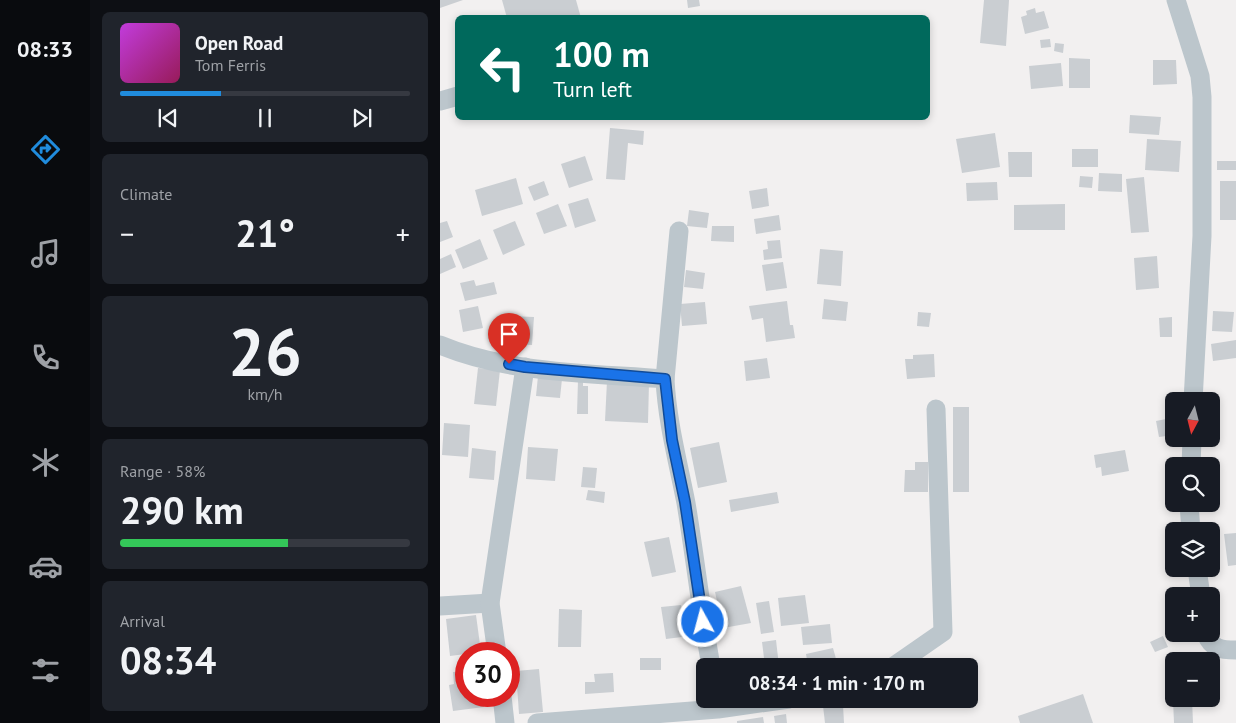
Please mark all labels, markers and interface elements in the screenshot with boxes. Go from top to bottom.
text: Open Road [195,31,283,55]
text: 100 m [553,31,650,77]
text: 08:33 [17,35,73,63]
icon: left [470,35,535,100]
text: Tom Ferris [195,55,266,75]
text: Turn left [553,75,632,103]
icon: previous [154,104,182,132]
icon: pause [251,104,279,132]
icon: next [348,104,376,132]
icon: directions [28,132,63,167]
text: Climate [120,184,172,204]
text: 21° [235,208,295,257]
text: − [120,215,134,252]
text: + [396,215,410,252]
icon: music [28,236,63,271]
text: 26 [228,309,302,393]
pin [488,313,530,364]
icon: arrive [495,320,523,348]
icon: phone [28,340,63,375]
text: km/h [247,384,283,404]
north arrow [1165,392,1220,448]
map controls [1165,392,1220,707]
icon: climate [28,445,63,480]
button: search [1165,457,1220,512]
text: Range · 58% [120,461,205,481]
text: 290 km [120,485,244,534]
button: layers [1165,522,1220,577]
icon: car [28,549,63,584]
button: + [1165,587,1220,642]
position arrow [676,595,728,647]
text: Arrival [120,611,165,631]
text: 08:34 [120,635,216,684]
speed limit sign: 30 [455,642,520,707]
button: − [1165,652,1220,707]
icon: filters [28,653,63,688]
text: 08:34 · 1 min · 170 m [749,671,925,695]

